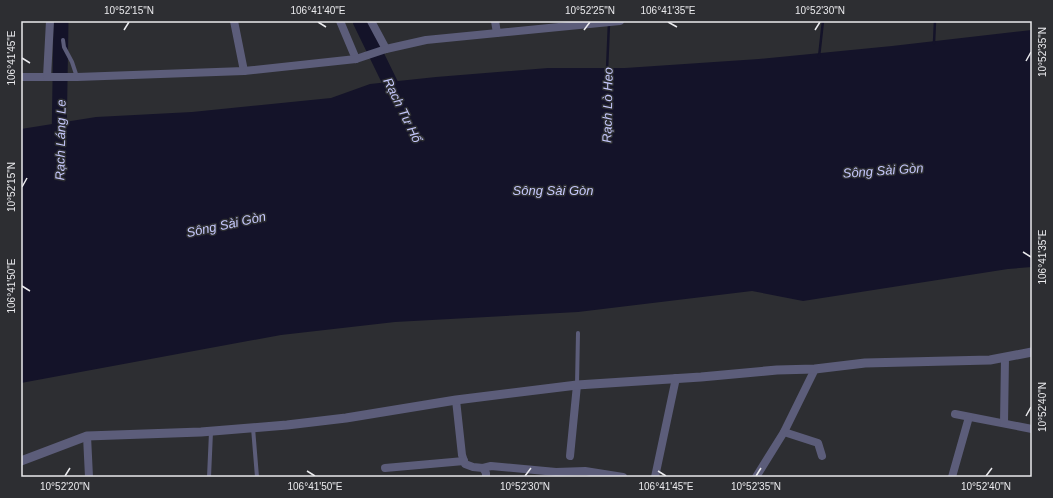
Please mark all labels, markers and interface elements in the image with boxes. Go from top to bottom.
text: 10°52'15"N [104,5,154,16]
text: 106°41'40"E [290,5,346,16]
text: 10°52'25"N [565,5,615,16]
text: 106°41'35"E [640,5,696,16]
text: 10°52'30"N [795,5,845,16]
text: 10°52'35"N [1037,27,1048,77]
text: 106°41'45"E [6,30,17,86]
water label: Rạch Lò Heo [599,67,616,143]
water label: Rạch Tư Hổ [380,75,425,146]
water label: Rạch Láng Le [52,99,69,181]
water label: Sông Sài Gòn [842,160,924,181]
text: 10°52'15"N [6,162,17,212]
water label: Sông Sài Gòn [513,183,593,198]
water label: Sông Sài Gòn [185,209,267,240]
text: 106°41'35"E [1037,229,1048,285]
text: 106°41'50"E [6,258,17,314]
text: 10°52'40"N [1037,382,1048,432]
text: 10°52'20"N [40,481,90,492]
text: 106°41'50"E [287,481,343,492]
text: 10°52'30"N [500,481,550,492]
text: 106°41'45"E [638,481,694,492]
text: 10°52'35"N [731,481,781,492]
text: 10°52'40"N [961,481,1011,492]

